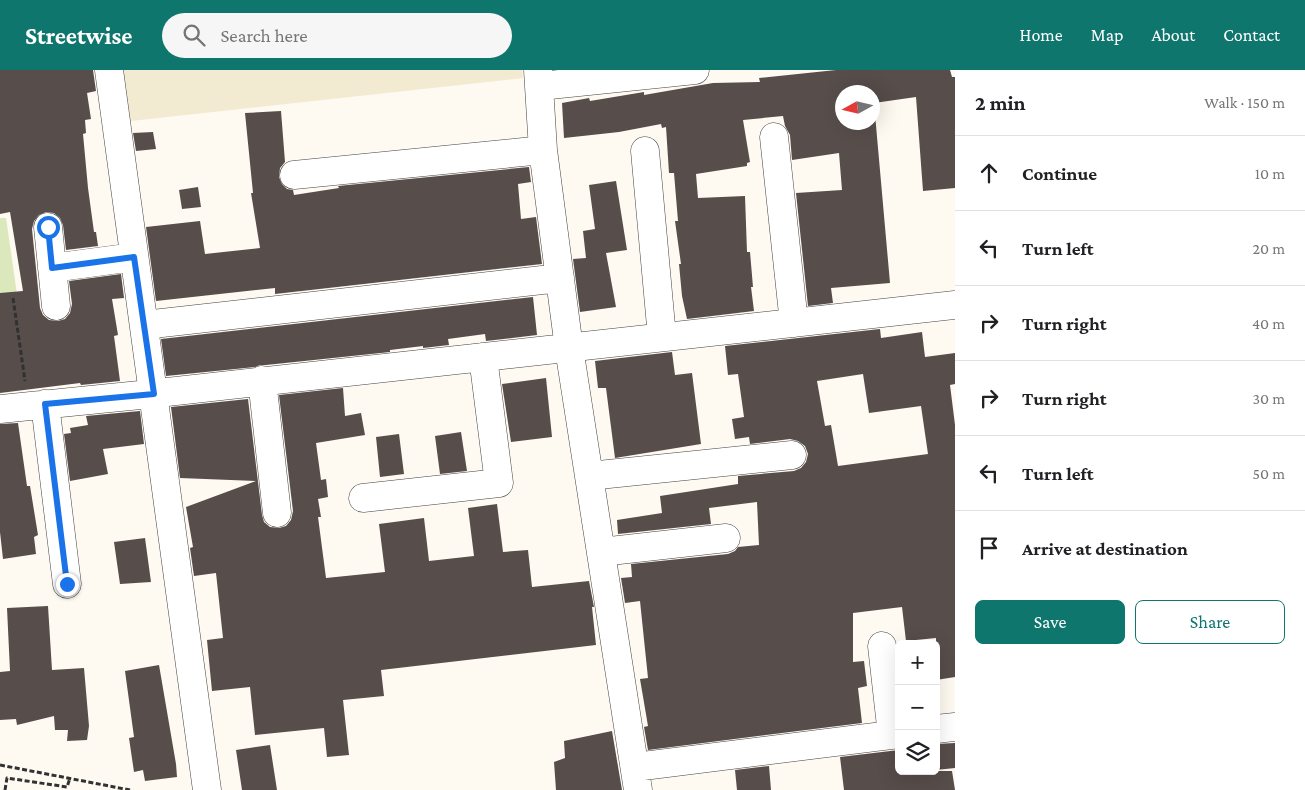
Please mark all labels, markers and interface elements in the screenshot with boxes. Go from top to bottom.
search box [162,13,512,58]
icon: search [180,21,208,49]
text: Streetwise [25,22,132,49]
text: Search here [220,25,308,46]
text: Home [1020,25,1063,45]
text: Map [1091,25,1123,45]
text: About [1151,25,1195,45]
text: Contact [1223,25,1280,45]
north arrow [835,85,880,130]
text: 2 min [975,91,1026,115]
text: Walk · 150 m [1204,94,1285,111]
icon: ahead [975,159,1003,187]
text: Continue [1022,163,1097,184]
text: 10 m [1255,165,1285,182]
route start [37,216,60,239]
icon: left [975,234,1003,262]
text: Turn left [1022,238,1094,259]
text: 20 m [1252,240,1285,257]
icon: right [975,309,1003,337]
text: Turn right [1022,313,1107,334]
text: 40 m [1252,315,1285,332]
icon: right [975,384,1003,412]
text: Turn right [1022,388,1107,409]
text: 30 m [1253,390,1285,407]
icon: left [975,459,1003,487]
text: Turn left [1022,463,1094,484]
text: 50 m [1253,465,1285,482]
icon: arrive [975,534,1003,562]
text: Arrive at destination [1022,538,1188,559]
route end [56,573,79,596]
button: Save [975,600,1125,644]
button: Share [1135,600,1285,644]
map controls [895,640,940,775]
button: + [895,640,940,685]
button: − [895,685,940,730]
button: layers [895,730,940,775]

